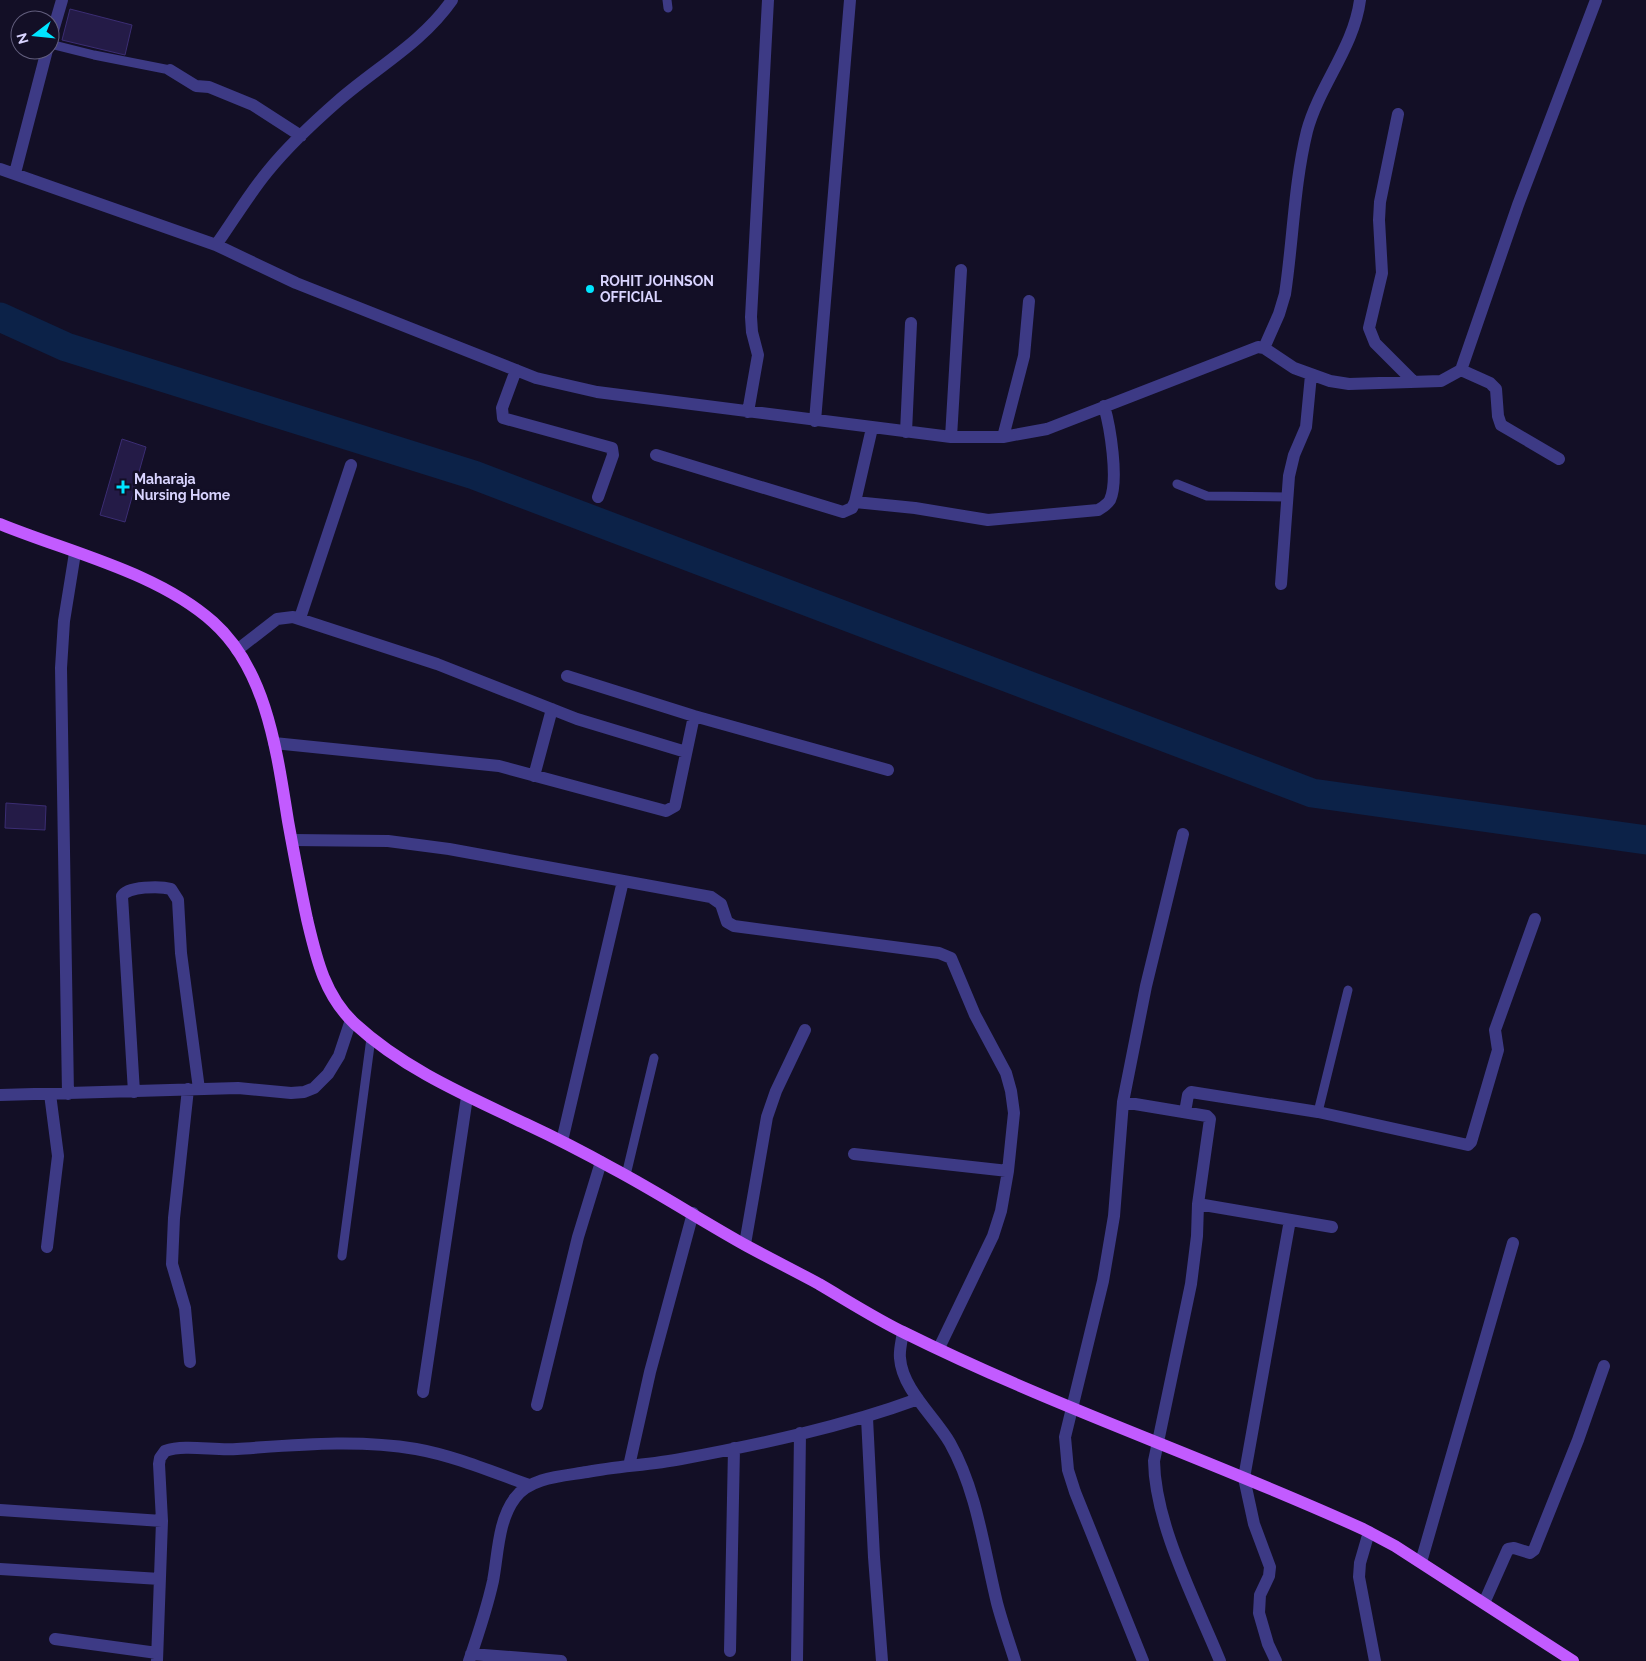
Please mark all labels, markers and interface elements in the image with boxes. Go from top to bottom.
north arrow [10,10,60,60]
text: N [13,31,32,46]
place label: ROHIT JOHNSON OFFICIAL [600,273,714,305]
marker: ROHIT JOHNSON OFFICIAL [584,283,596,295]
place label: Maharaja Nursing Home [134,471,231,503]
marker: Maharaja Nursing Home [116,480,130,494]

